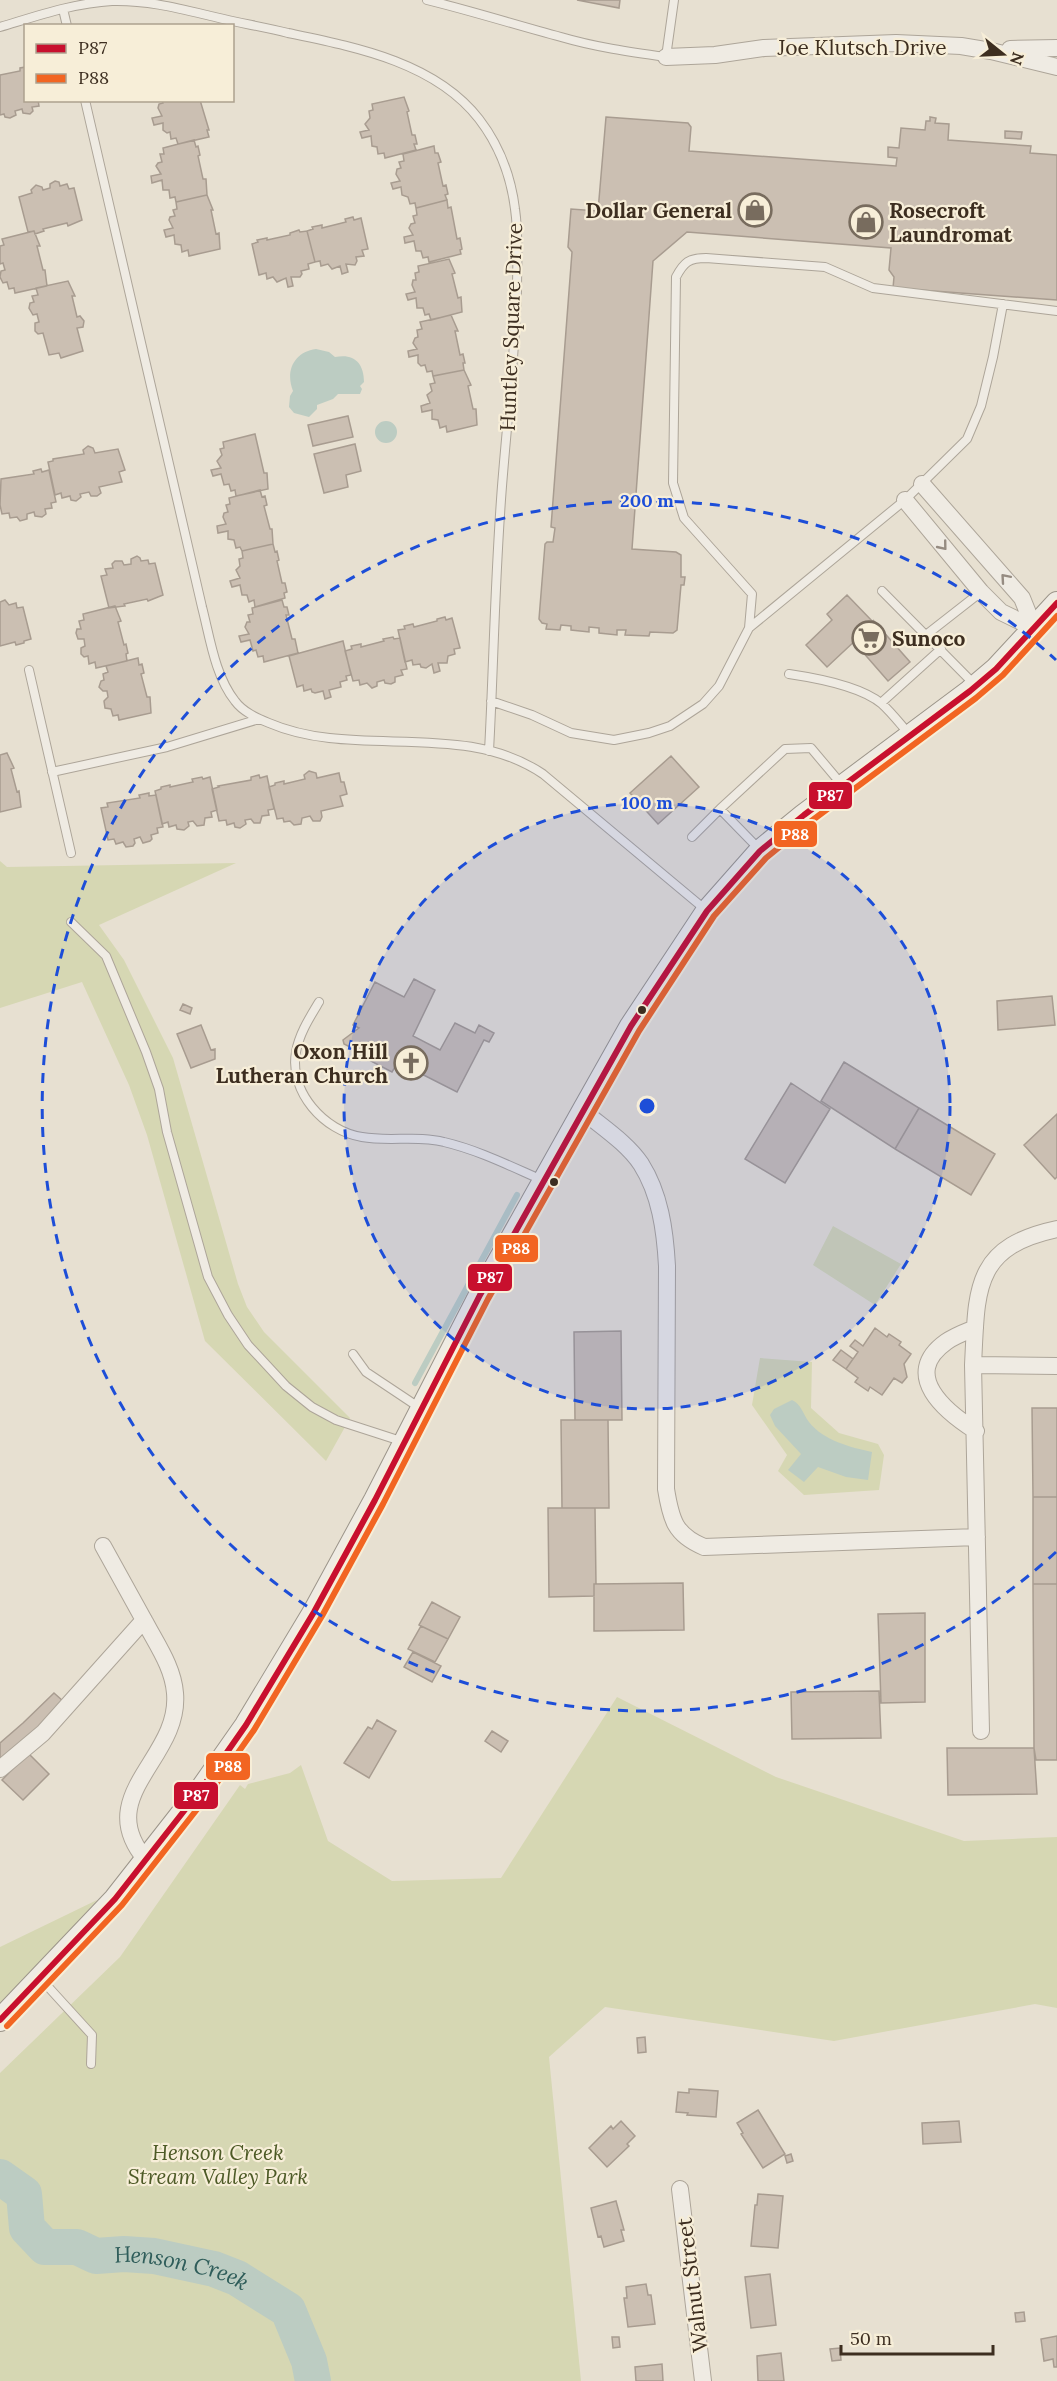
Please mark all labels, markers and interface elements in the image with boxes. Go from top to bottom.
legend [24,24,234,102]
north arrow [973,24,1033,84]
street label: Joe Klutsch Drive [776,34,947,61]
text: P87 [78,36,107,59]
text: N [1006,50,1029,68]
text: P88 [78,66,109,89]
shop icon: Dollar General [737,192,773,228]
place label: Dollar General [585,197,732,224]
place label: Rosecroft Laundromat [889,197,1013,248]
shop icon: Rosecroft Laundromat [848,204,884,240]
street label: Huntley Square Drive [494,222,528,432]
text: 200 m [620,489,674,512]
one-way arrow [935,539,946,550]
one-way arrow [1001,574,1012,585]
supermarket icon: Sunoco [851,620,887,656]
place label: Sunoco [892,625,966,652]
line badge: P87 [808,781,853,810]
text: P87 [817,785,844,805]
text: 100 m [621,791,673,814]
line badge: P88 [773,820,818,848]
text: P88 [781,824,809,844]
unlabelled marker [636,1004,648,1016]
place label: Oxon Hill Lutheran Church [216,1038,388,1089]
church icon: Oxon Hill Lutheran Church [393,1045,429,1081]
centre of rings [637,1096,657,1116]
unlabelled marker [548,1176,560,1188]
line badge: P88 [494,1234,539,1263]
text: P88 [502,1238,530,1258]
line badge: P87 [467,1263,513,1292]
text: P87 [477,1267,504,1287]
line badge: P88 [205,1752,251,1781]
text: P88 [214,1756,242,1776]
line badge: P87 [173,1781,219,1810]
text: P87 [183,1785,210,1805]
park label: Henson Creek Stream Valley Park [128,2139,308,2190]
street label: Walnut Street [670,2215,714,2354]
water label: Henson Creek [113,2240,255,2296]
scale bar [841,2318,992,2356]
text: 50 m [850,2327,892,2350]

